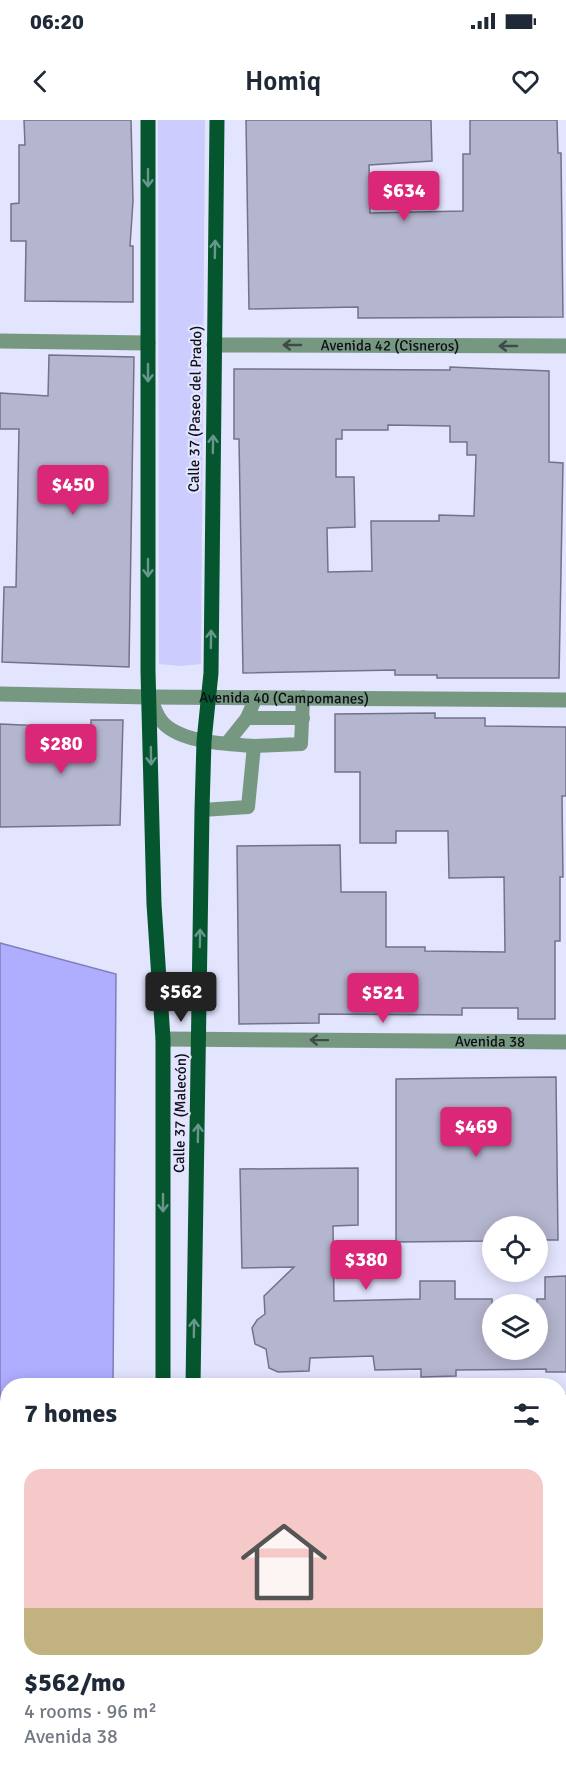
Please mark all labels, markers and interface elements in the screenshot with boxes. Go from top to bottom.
text: 06:20 [30,8,84,35]
icon: back [24,65,57,98]
text: Homiq [245,65,321,98]
icon: heart [509,65,542,98]
one-way arrow [142,168,154,188]
pin: $634 [368,171,440,222]
text: $634 [382,178,426,203]
one-way arrow [209,240,221,260]
street label: Calle 37 (Paseo del Prado) [185,326,205,492]
street label: Avenida 42 (Cisneros) [321,336,459,355]
one-way arrow [282,339,302,351]
one-way arrow [498,340,518,352]
one-way arrow [142,363,154,383]
one-way arrow [207,435,219,455]
pin: $450 [37,465,109,516]
text: $450 [51,472,95,497]
one-way arrow [142,558,154,578]
one-way arrow [205,630,217,650]
street label: Avenida 40 (Campomanes) [199,688,369,708]
pin: $280 [25,724,97,775]
text: $280 [39,731,83,756]
one-way arrow [145,745,157,765]
one-way arrow [195,928,206,948]
pin: $562 [145,972,217,1023]
pin: $521 [347,973,419,1024]
text: $562 [159,979,203,1004]
text: $521 [361,980,405,1005]
street label: Avenida 38 [455,1032,525,1051]
one-way arrow [309,1034,329,1046]
street label: Calle 37 (Malecón) [170,1053,190,1173]
pin: $469 [440,1107,512,1158]
text: $469 [454,1114,498,1139]
one-way arrow [192,1123,203,1143]
one-way arrow [157,1192,169,1212]
map controls [482,1216,548,1360]
button: locate [482,1216,548,1282]
pin: $380 [330,1240,402,1291]
text: $380 [344,1247,388,1272]
button: layers [482,1294,548,1360]
one-way arrow [188,1318,200,1338]
text: 7 homes [24,1398,117,1430]
icon: filters [510,1398,543,1431]
icon: home [230,1508,338,1616]
text: $562/mo [24,1667,125,1699]
text: 4 rooms · 96 m² [24,1699,157,1724]
text: Avenida 38 [24,1724,118,1749]

